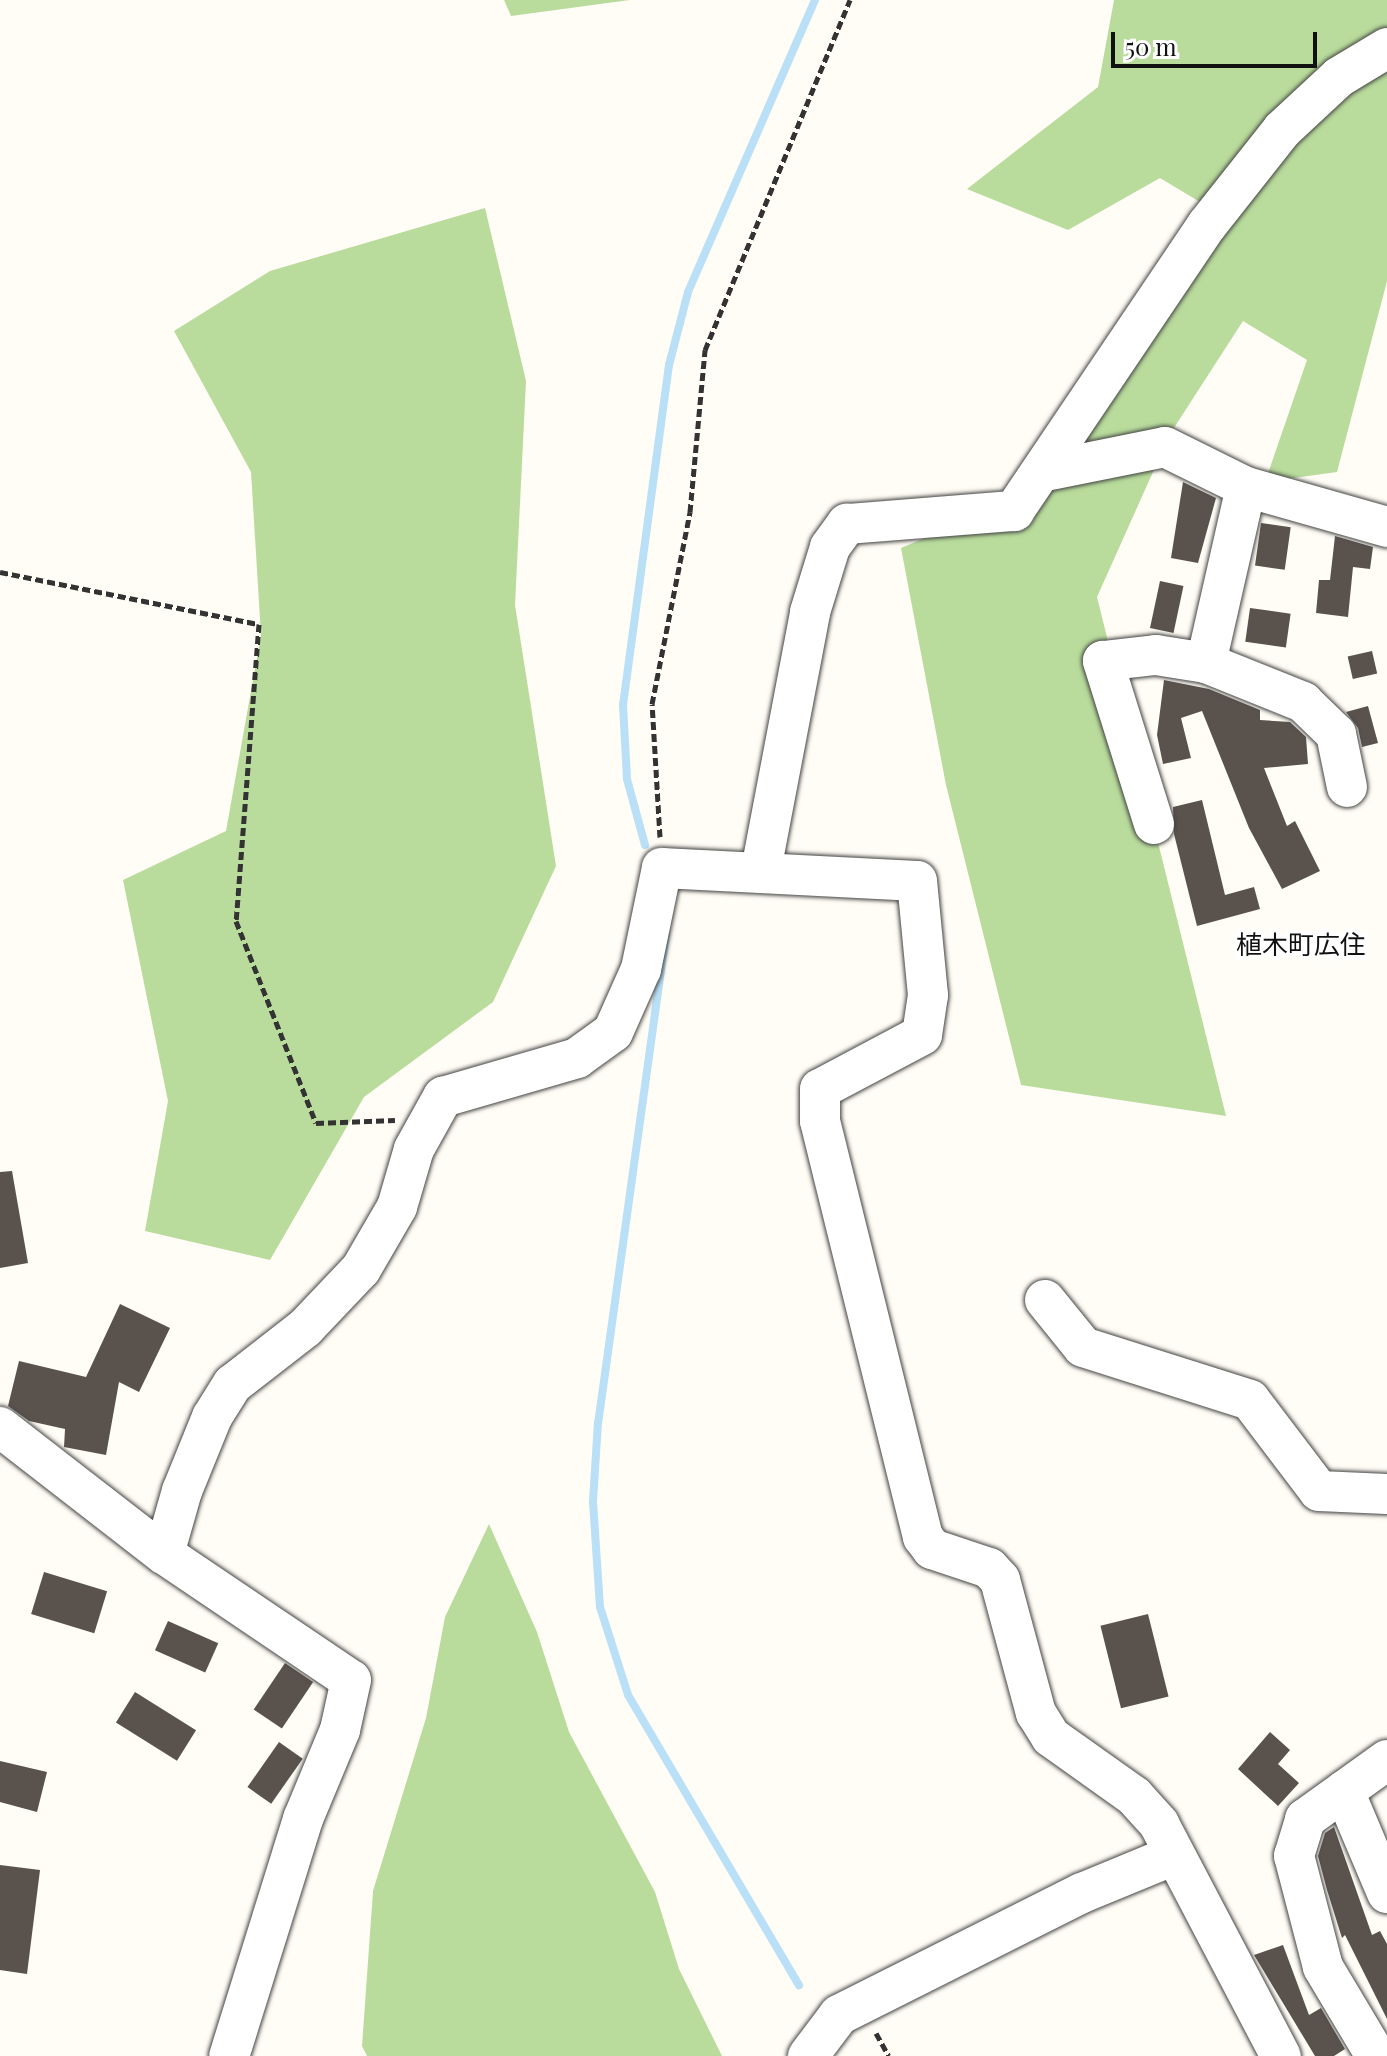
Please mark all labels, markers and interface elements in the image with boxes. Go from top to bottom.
scale bar [1115,16,1321,66]
text: 50 m [1125,30,1177,62]
district label: 植木町広住 [1236,928,1366,960]

